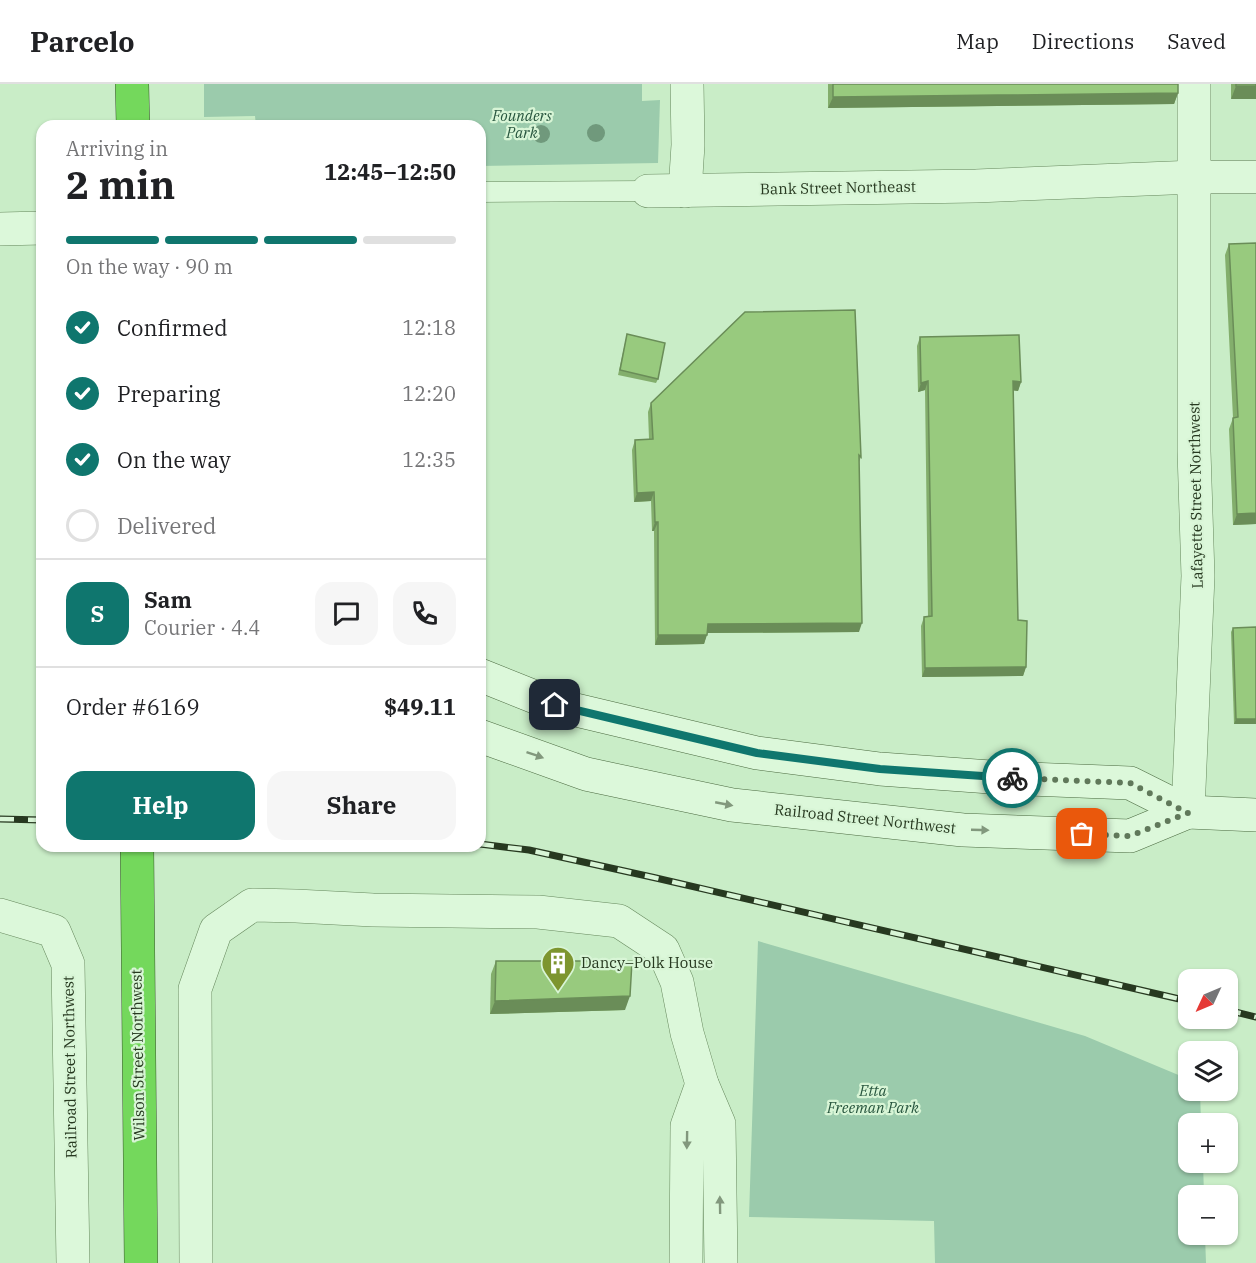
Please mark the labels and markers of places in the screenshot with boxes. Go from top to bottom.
pin [529,679,580,730]
pin [1056,808,1107,859]
building icon: Dancy–Polk House [540,945,576,992]
place label: Dancy–Polk House [581,953,713,972]

